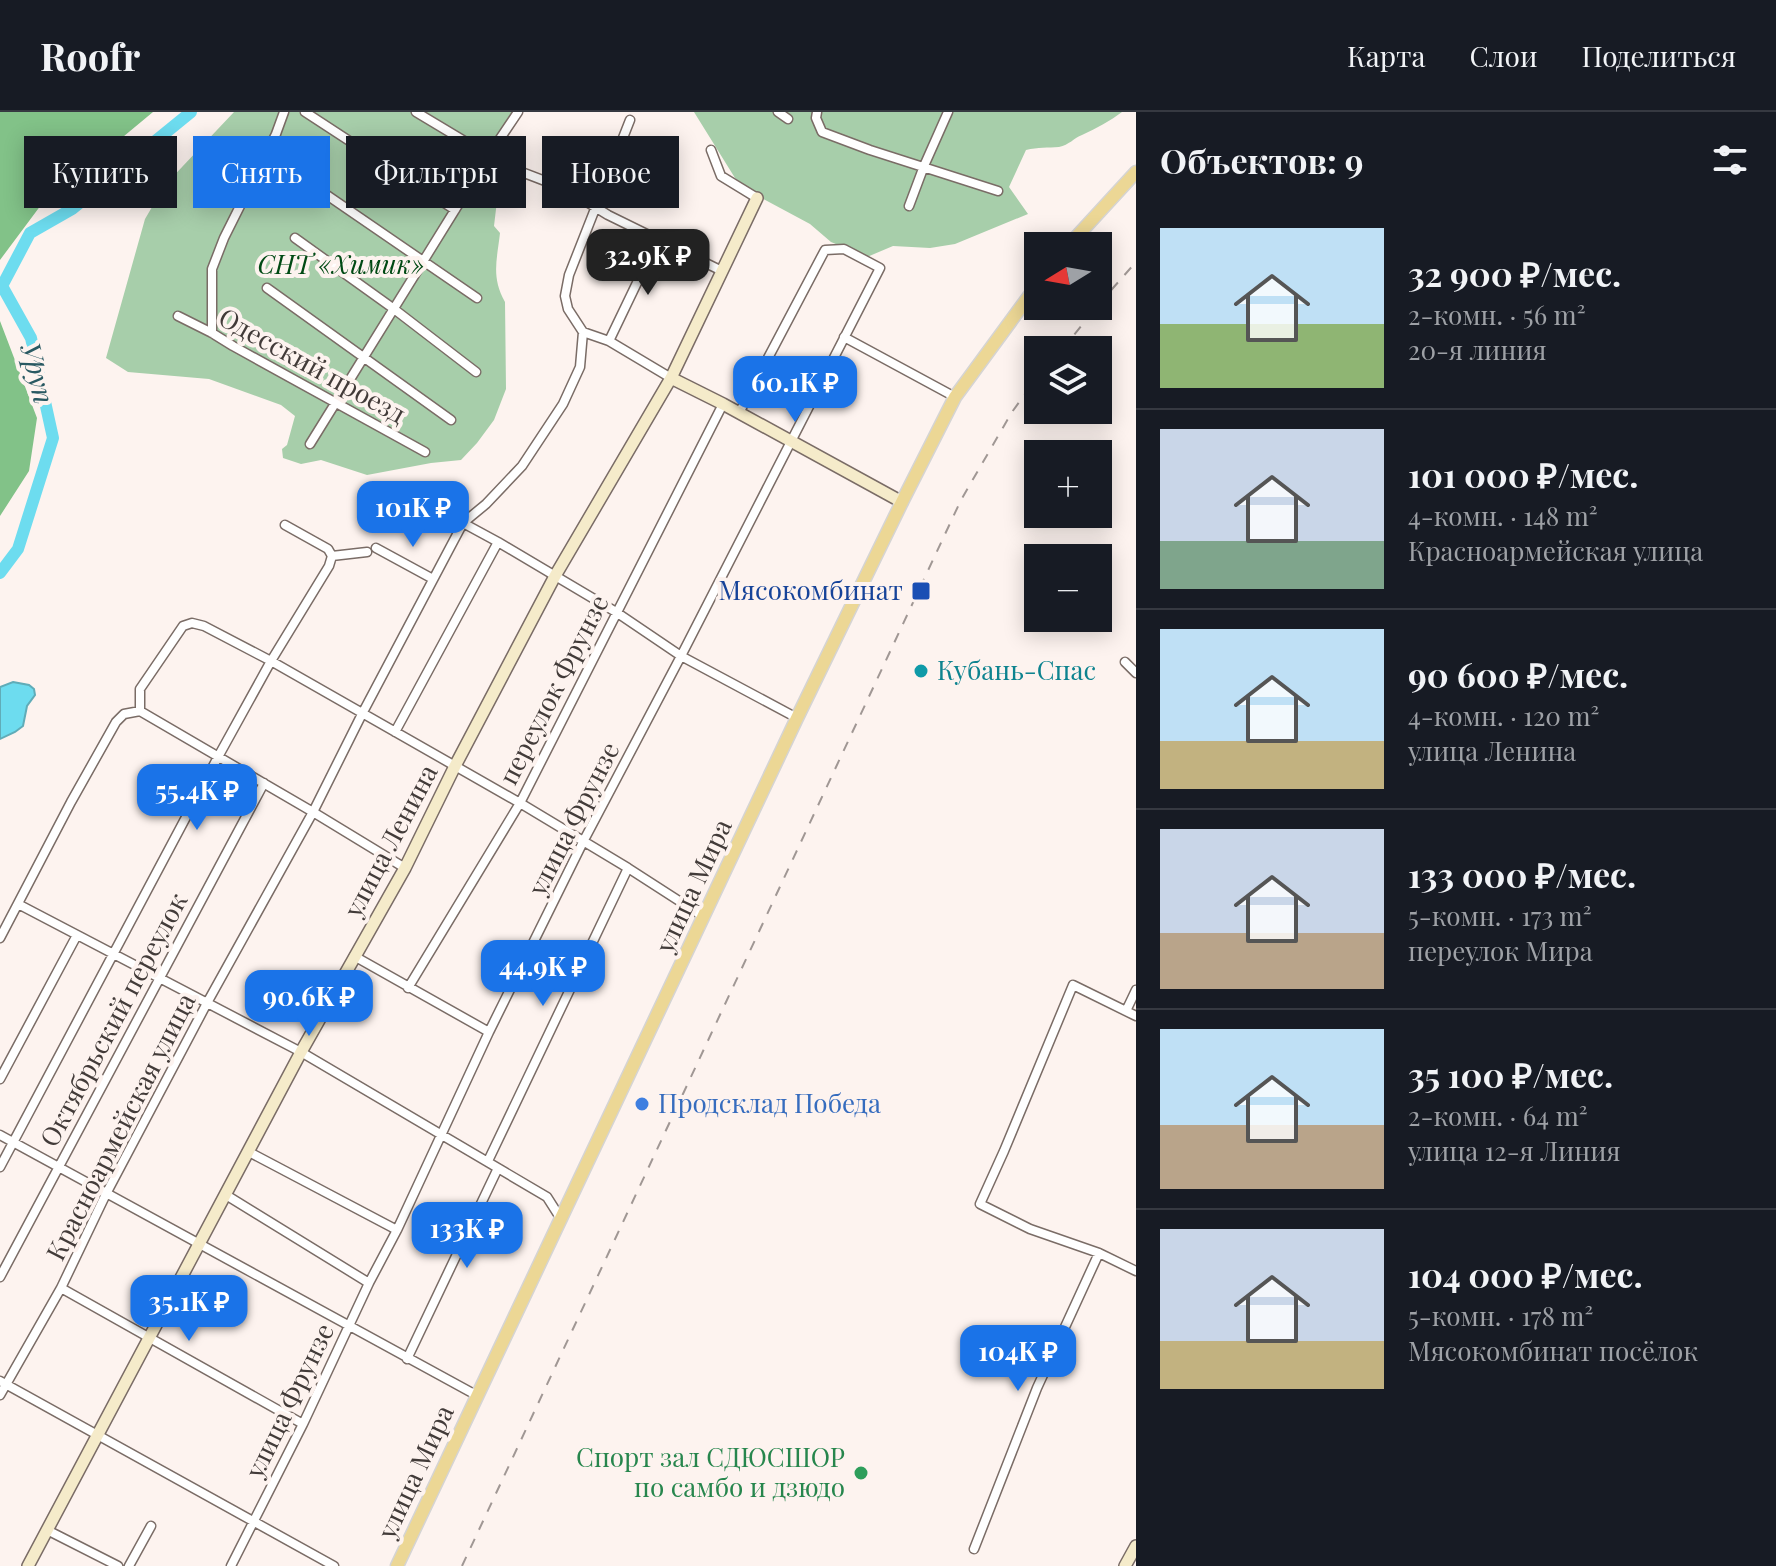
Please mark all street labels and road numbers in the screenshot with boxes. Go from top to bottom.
street label: Одесский проезд [213,299,413,431]
street label: переулок Фрунзе [490,588,616,790]
street label: улица Фрунзе [519,736,626,902]
street label: улица Ленина [334,758,445,924]
street label: улица Мира [646,813,739,959]
street label: Октябрьский переулок [31,886,195,1152]
street label: Красноармейская улица [37,987,202,1266]
street label: улица Фрунзе [236,1317,341,1484]
street label: улица Мира [368,1399,461,1545]

